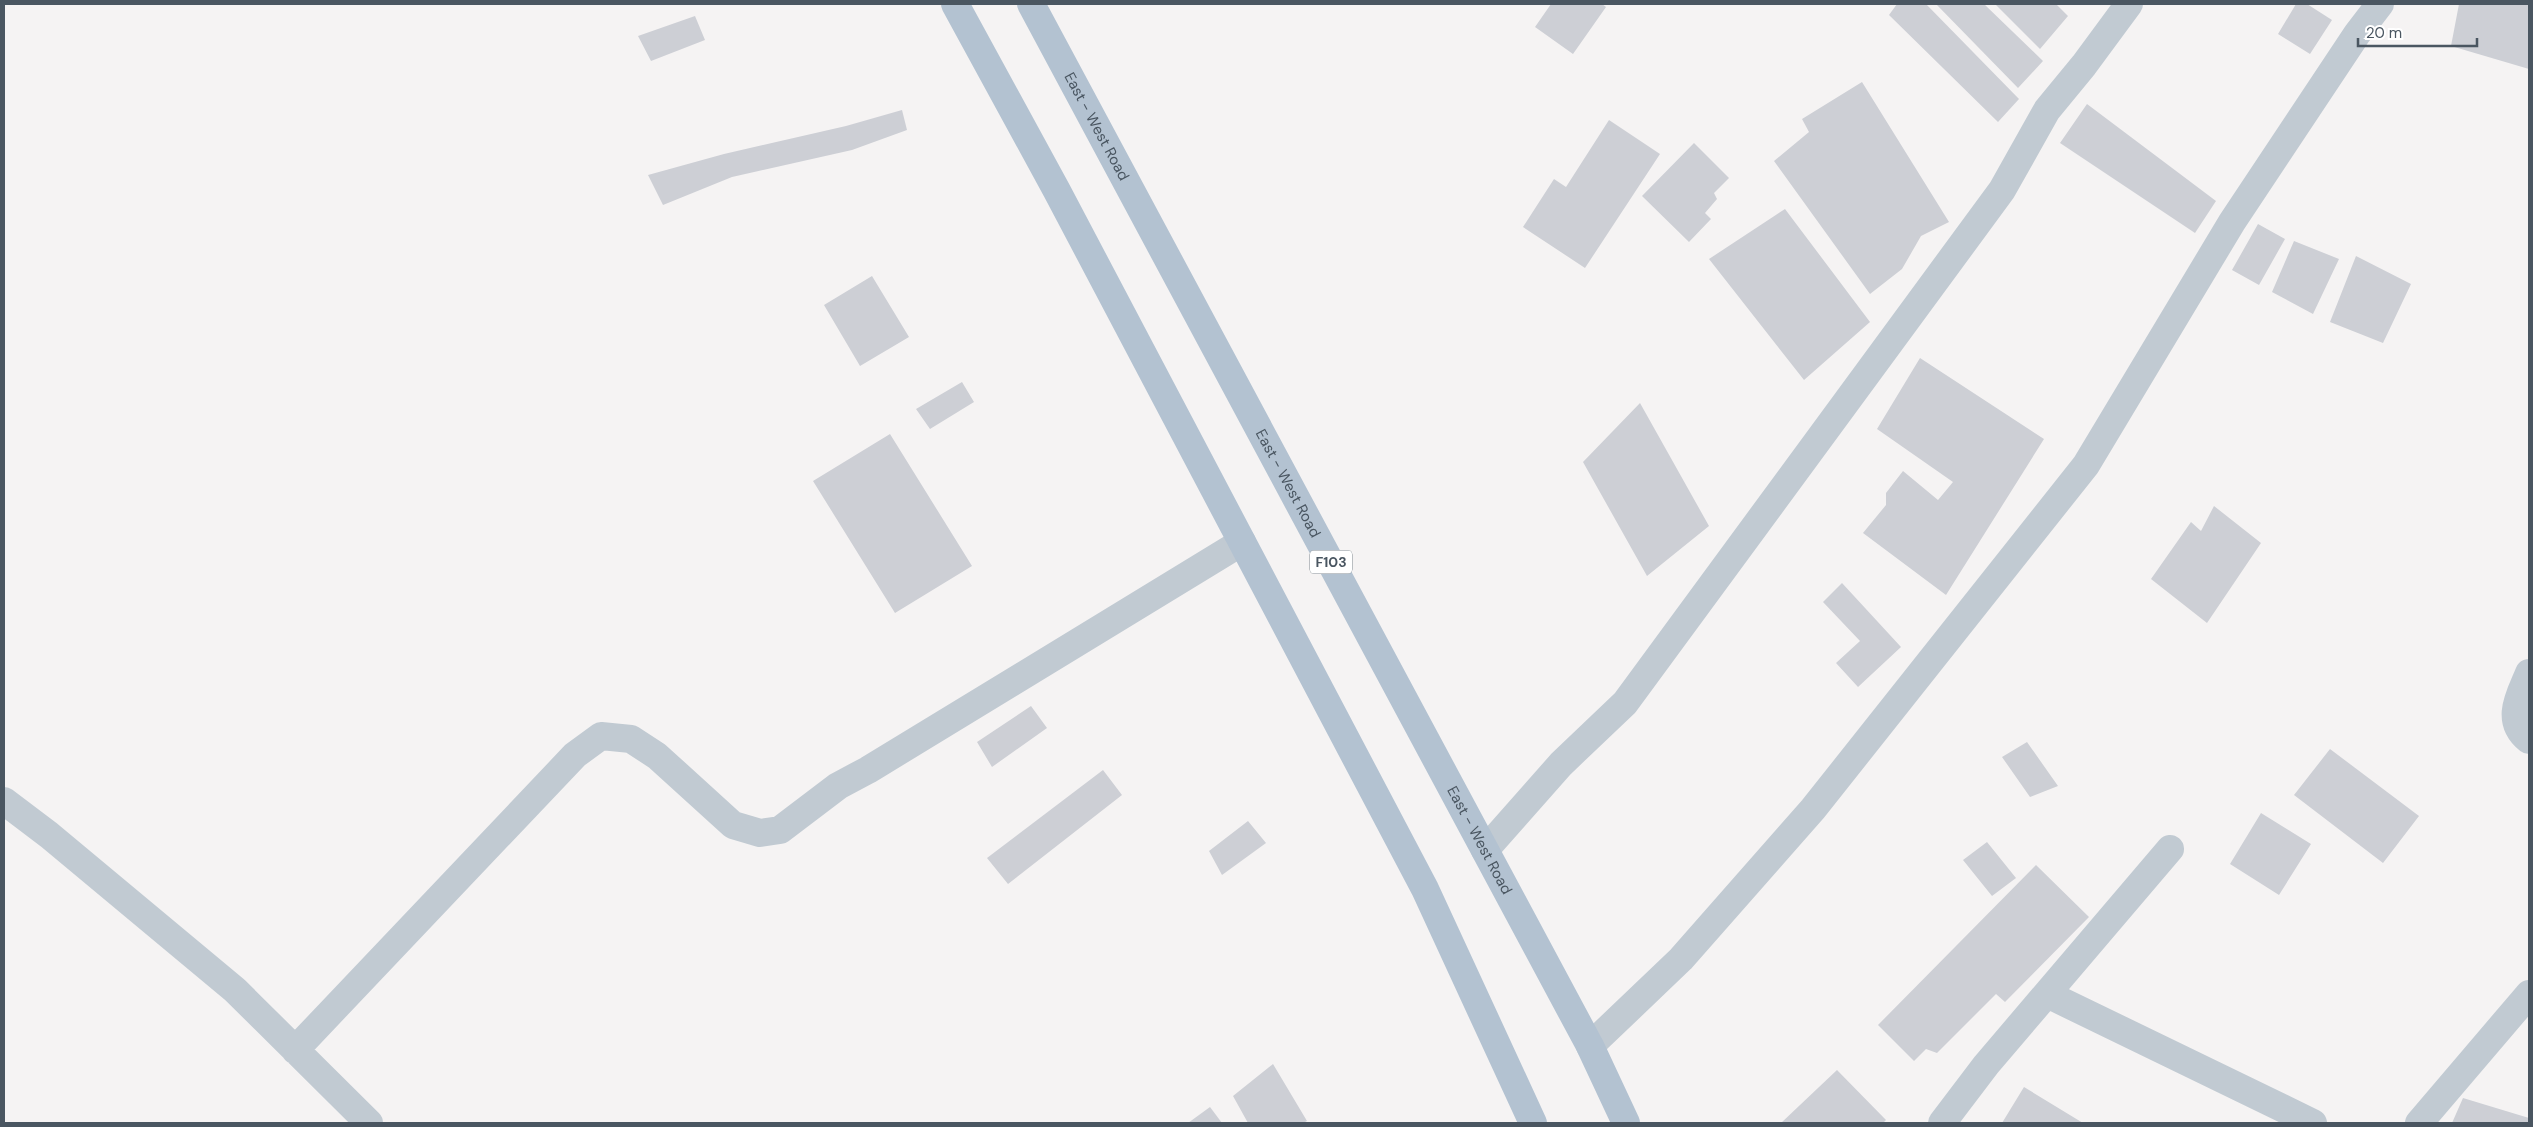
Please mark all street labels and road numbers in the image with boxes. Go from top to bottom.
street label: East - West Road [1059,69,1134,184]
street label: East - West Road [1251,426,1325,541]
road number: F103 [1310,550,1352,574]
street label: East - West Road [1442,783,1517,898]

